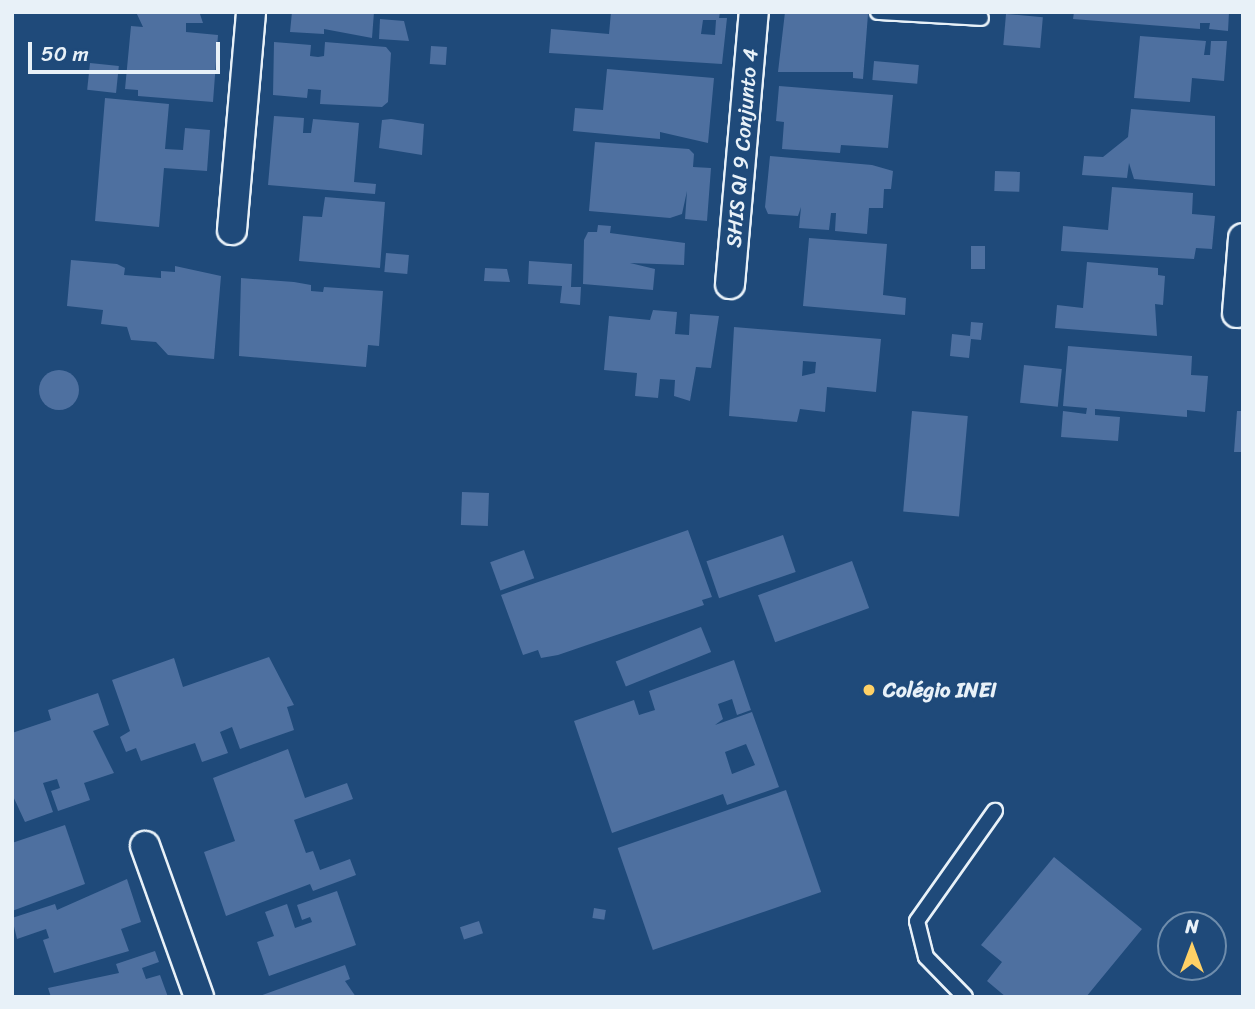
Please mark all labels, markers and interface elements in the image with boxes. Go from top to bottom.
scale bar [32,28,224,72]
text: 50 m [41,35,89,73]
street label: SHIS QI 9 Conjunto 4 [721,47,763,249]
place label: Colégio INEI [883,677,997,703]
marker: Colégio INEI [861,682,877,698]
text: N [1185,910,1199,943]
north arrow [1157,911,1227,981]

